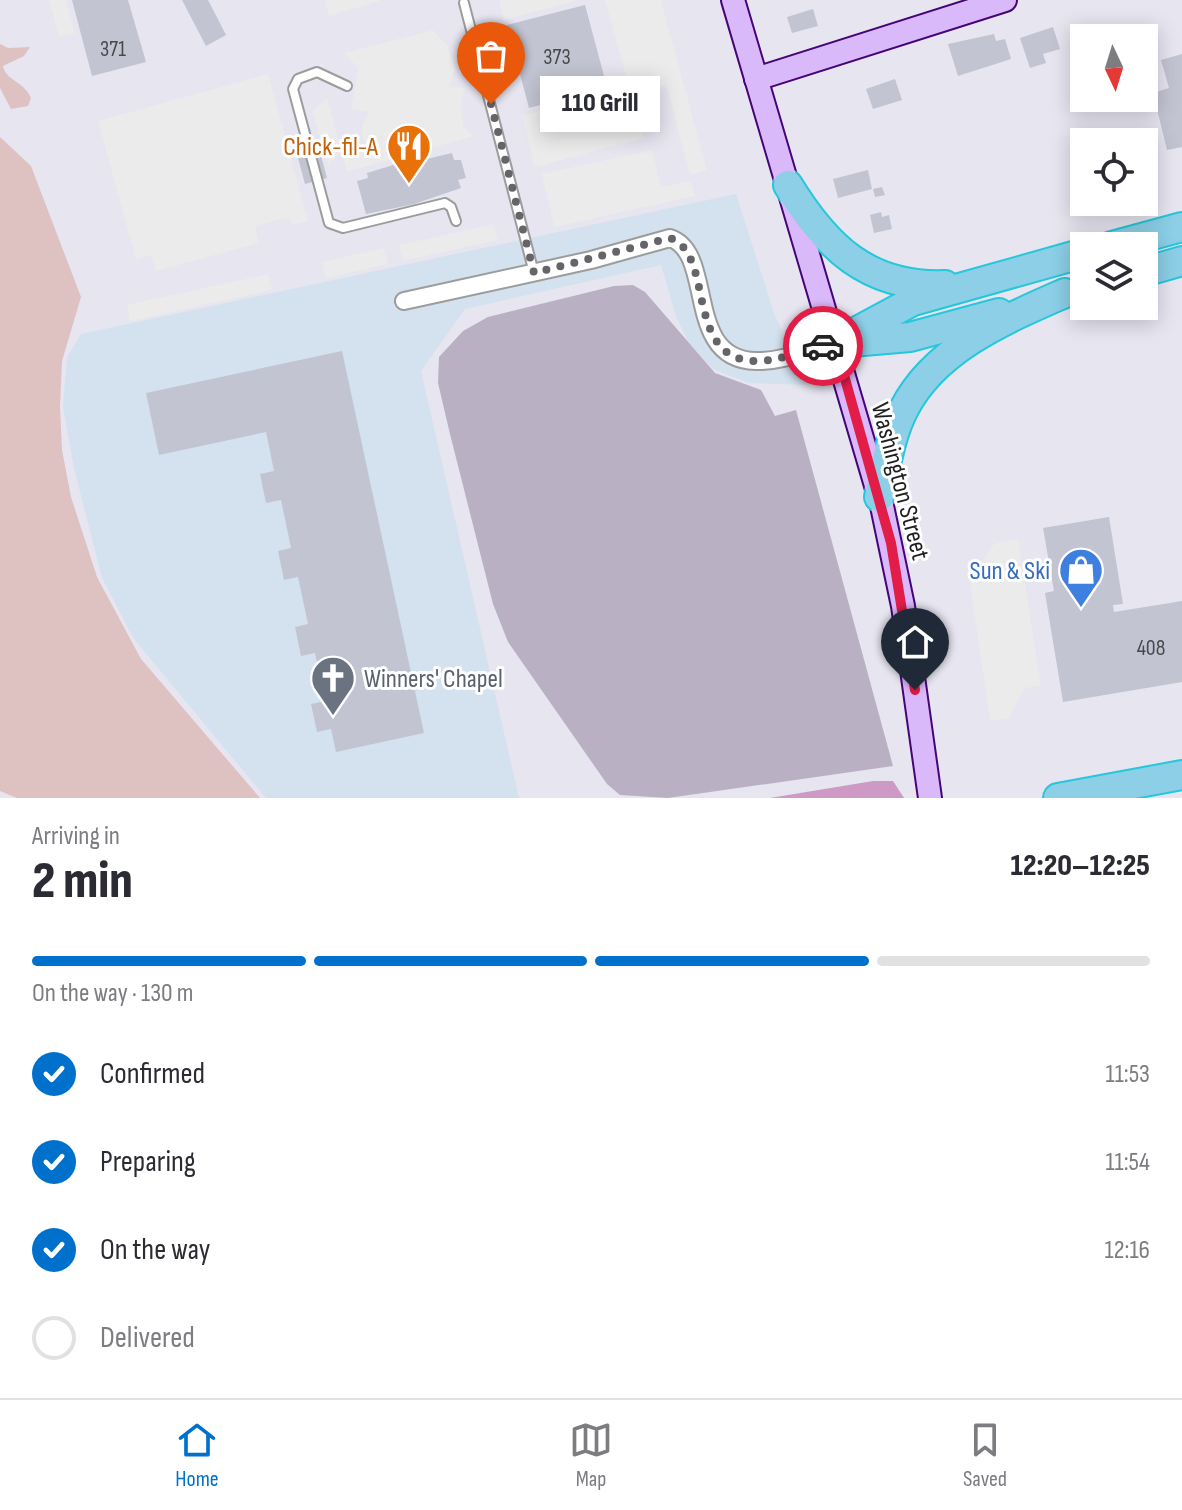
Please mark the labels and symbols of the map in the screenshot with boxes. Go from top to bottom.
pin [457,22,525,104]
north arrow [1070,24,1158,112]
house number: 371 [100,36,126,63]
house number: 373 [543,44,571,71]
callout: 110 Grill [539,76,659,132]
restaurant icon: Chick-fil-A [385,122,433,185]
place label: Chick-fil-A [283,132,379,163]
courier [783,306,863,386]
street label: Washington Street [864,399,935,563]
shop icon: Sun & Ski [1057,546,1105,609]
place label: Sun & Ski [970,556,1050,587]
pin [881,608,949,690]
house number: 408 [1137,635,1165,662]
church icon: Winners' Chapel [309,654,357,717]
place label: Winners' Chapel [364,664,503,695]

